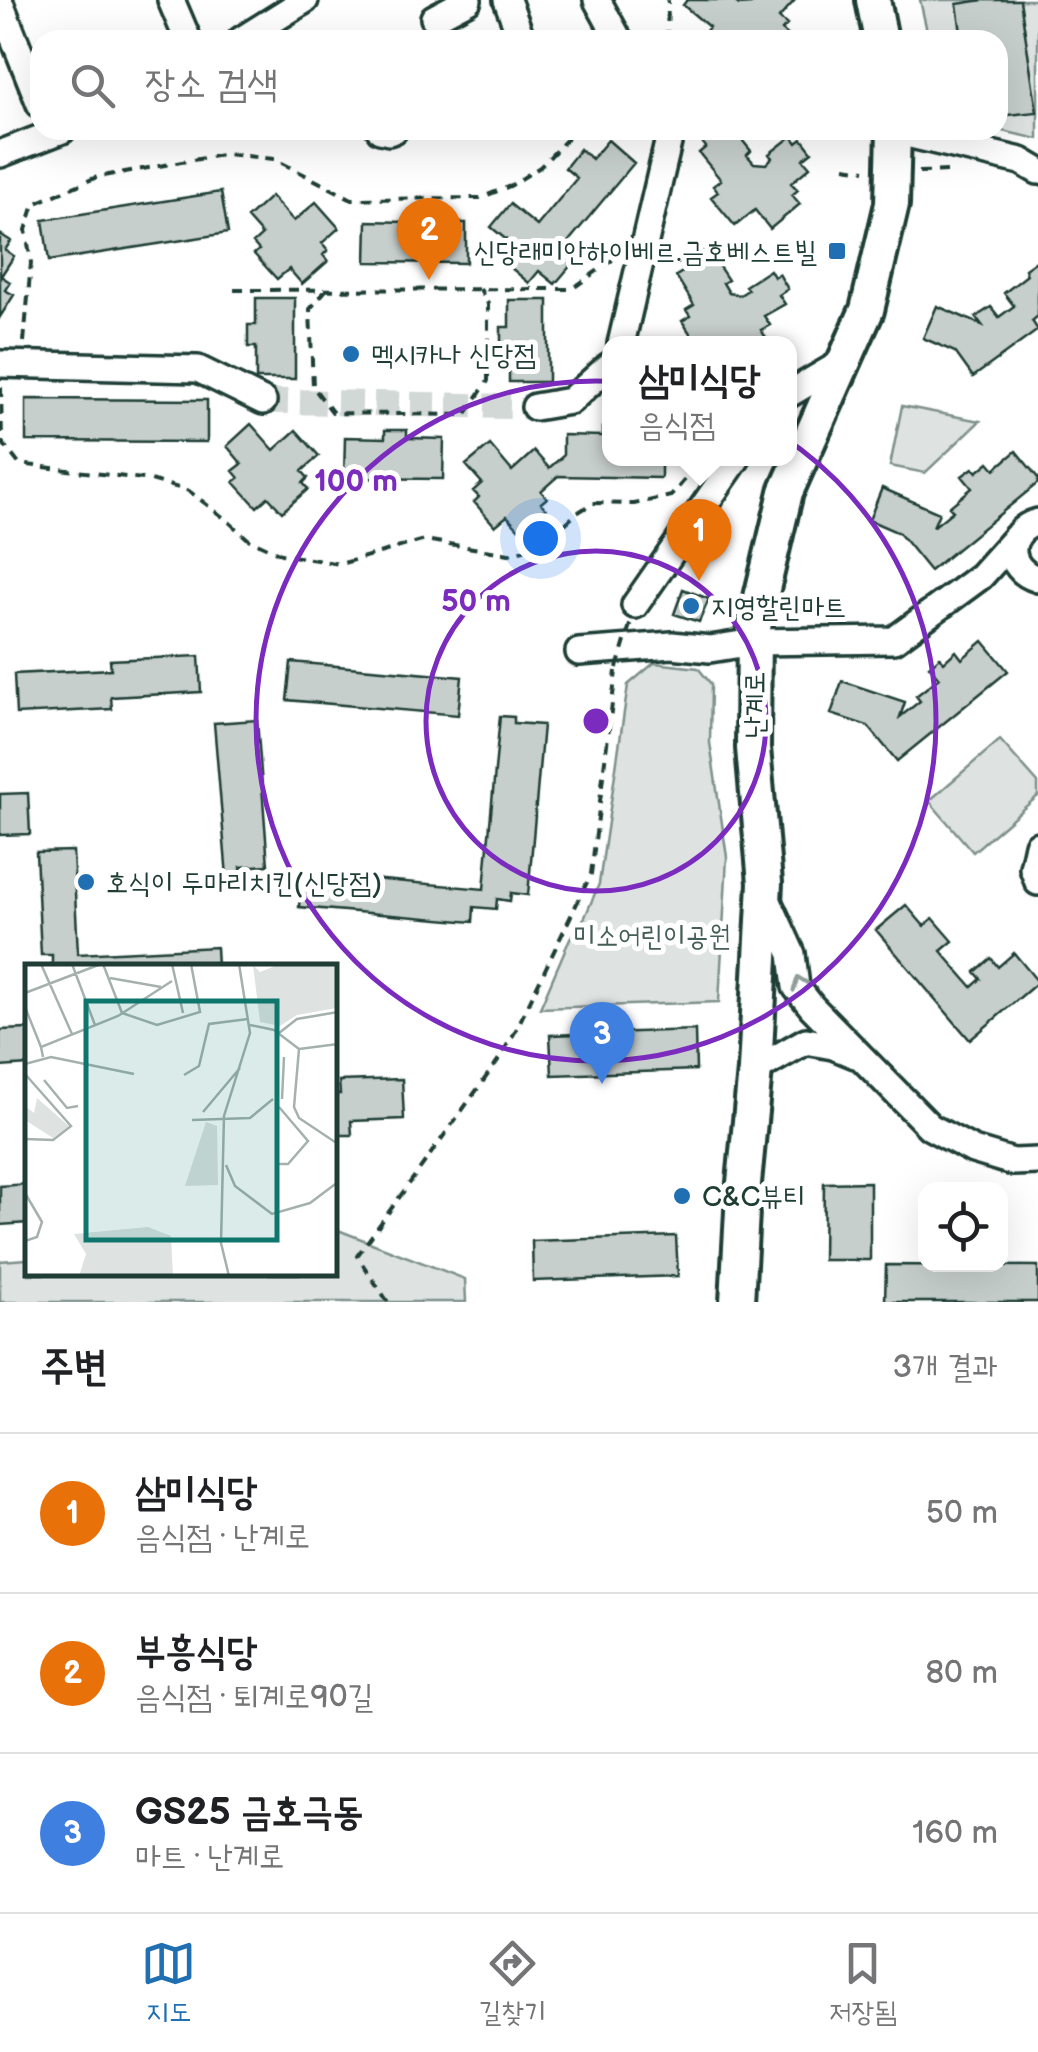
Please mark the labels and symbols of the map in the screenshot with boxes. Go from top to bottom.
pin: 2 [396,198,462,280]
place label: 신당래미안하이베르.금호베스트빌 [474,236,817,269]
marker: 신당래미안하이베르.금호베스트빌 [826,240,848,262]
place label: 멕시카나 신당점 [371,339,536,372]
marker: 멕시카나 신당점 [340,343,362,365]
text: 100 m [314,464,398,500]
pin: 1 [666,498,732,581]
your location [515,513,566,564]
text: 50 m [441,584,511,620]
place label: 지영할린마트 [711,591,846,624]
marker: 지영할린마트 [680,595,702,617]
street label: 난계로 [739,671,772,739]
centre of rings [578,703,614,739]
place label: 호식이 두마리치킨(신당점) [106,867,382,900]
marker: 호식이 두마리치킨(신당점) [75,871,97,893]
park label: 미소어린이공원 [573,920,731,953]
inset map [25,964,338,1277]
one-way arrow [791,975,811,993]
pin: 3 [570,1002,634,1084]
place label: C&C뷰티 [702,1181,805,1214]
marker: C&C뷰티 [671,1185,693,1207]

